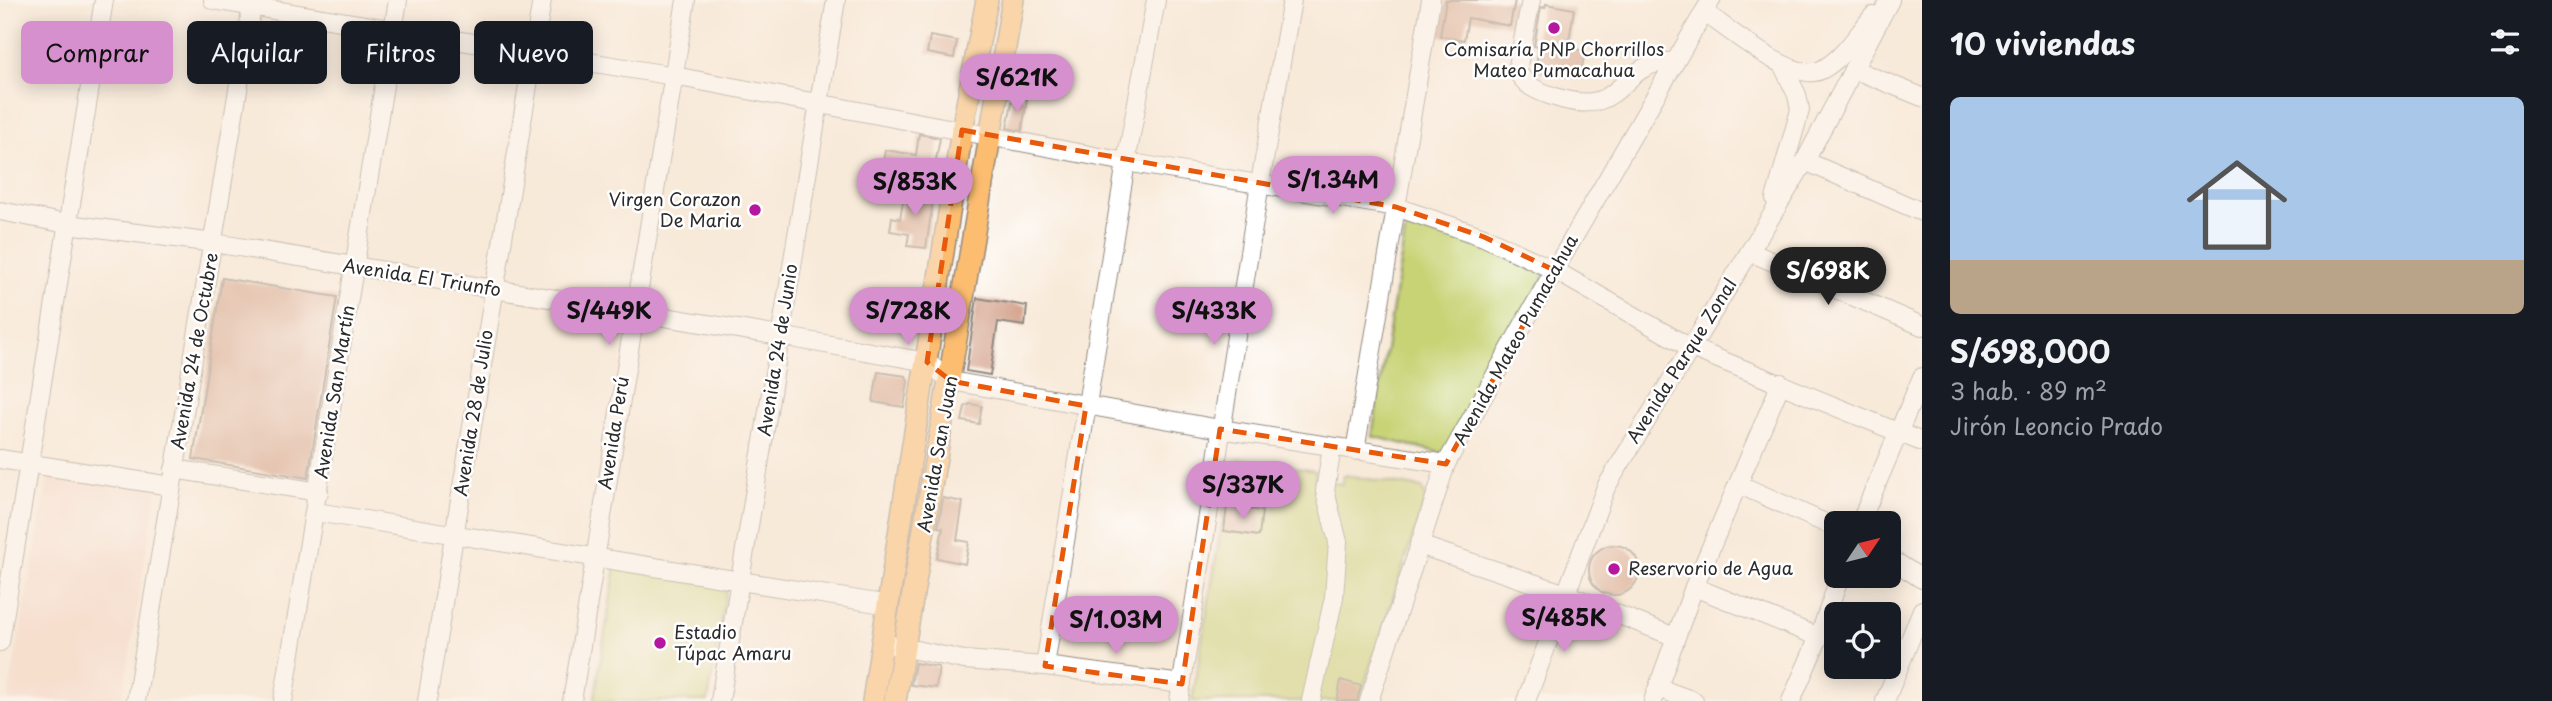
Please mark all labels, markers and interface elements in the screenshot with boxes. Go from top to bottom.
marker: Comisaría PNP Chorrillos Mateo Pumacahua [1546,20,1562,36]
text: 10 viviendas [1950,20,2135,65]
chip: Comprar [21,21,173,84]
chip: Alquilar [187,21,327,84]
chip: Filtros [341,21,460,84]
chip: Nuevo [474,21,593,84]
icon: filters [2486,23,2524,61]
place label: Comisaría PNP Chorrillos Mateo Pumacahua [1444,35,1664,83]
pin: S/621K [960,54,1074,114]
text: S/621K [976,59,1058,94]
icon: home [2174,142,2300,268]
pin: S/1.34M [1268,156,1398,216]
pin: S/853K [858,158,972,218]
text: S/1.34M [1287,161,1379,196]
text: S/853K [873,163,957,198]
place label: Virgen Corazon De Maria [609,185,742,233]
marker: Virgen Corazon De Maria [747,202,763,218]
street label: Avenida Mateo Pumacahua [1445,228,1584,450]
pin: S/698K [1771,247,1885,307]
street label: Avenida 24 de Octubre [163,250,224,451]
street label: Avenida El Triunfo [341,251,503,302]
text: S/698K [1786,252,1870,287]
street label: Avenida 24 de Junio [750,261,804,438]
street label: Avenida Parque Zonal [1619,273,1743,448]
pin: S/449K [552,288,666,347]
pin: S/728K [851,288,965,347]
pin: S/433K [1157,288,1271,347]
text: S/449K [566,292,652,327]
text: S/728K [865,292,951,327]
text: S/433K [1171,292,1257,327]
street label: Avenida San Martín [306,303,361,480]
street label: Avenida 28 de Julio [446,328,499,498]
text: S/698,000 [1950,328,2110,373]
street label: Avenida San Juan [909,373,964,534]
text: 3 hab. · 89 m² [1950,373,2107,408]
street label: Avenida Perú [590,374,635,491]
text: Jirón Leoncio Prado [1950,408,2163,443]
pin: S/337K [1186,462,1300,521]
text: S/337K [1202,466,1284,501]
north arrow [1824,511,1900,588]
map controls [1824,511,1901,679]
place label: Reservorio de Agua [1628,554,1794,581]
marker: Reservorio de Agua [1606,561,1622,577]
pin: S/485K [1507,594,1621,654]
pin: S/1.03M [1051,596,1181,656]
text: S/485K [1521,599,1607,634]
text: S/1.03M [1069,601,1163,636]
button: locate [1824,602,1901,679]
place label: Estadio Túpac Amaru [674,618,791,666]
marker: Estadio Túpac Amaru [652,635,668,651]

